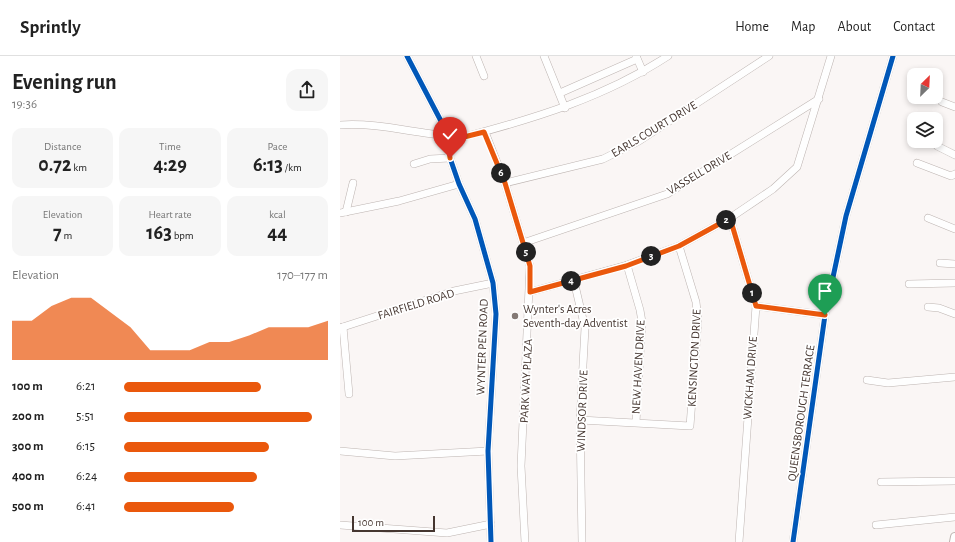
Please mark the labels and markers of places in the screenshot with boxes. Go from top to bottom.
pin [433,117,467,158]
pin: 6 [491,163,511,183]
pin: 2 [716,210,736,230]
pin: 5 [516,242,536,262]
pin: 3 [641,246,661,266]
pin: 4 [561,271,581,291]
pin [808,274,842,315]
pin: 1 [742,283,762,303]
place label: Wynter's Acres Seventh-day Adventist [523,303,628,330]
marker: Wynter's Acres Seventh-day Adventist [510,311,520,321]

